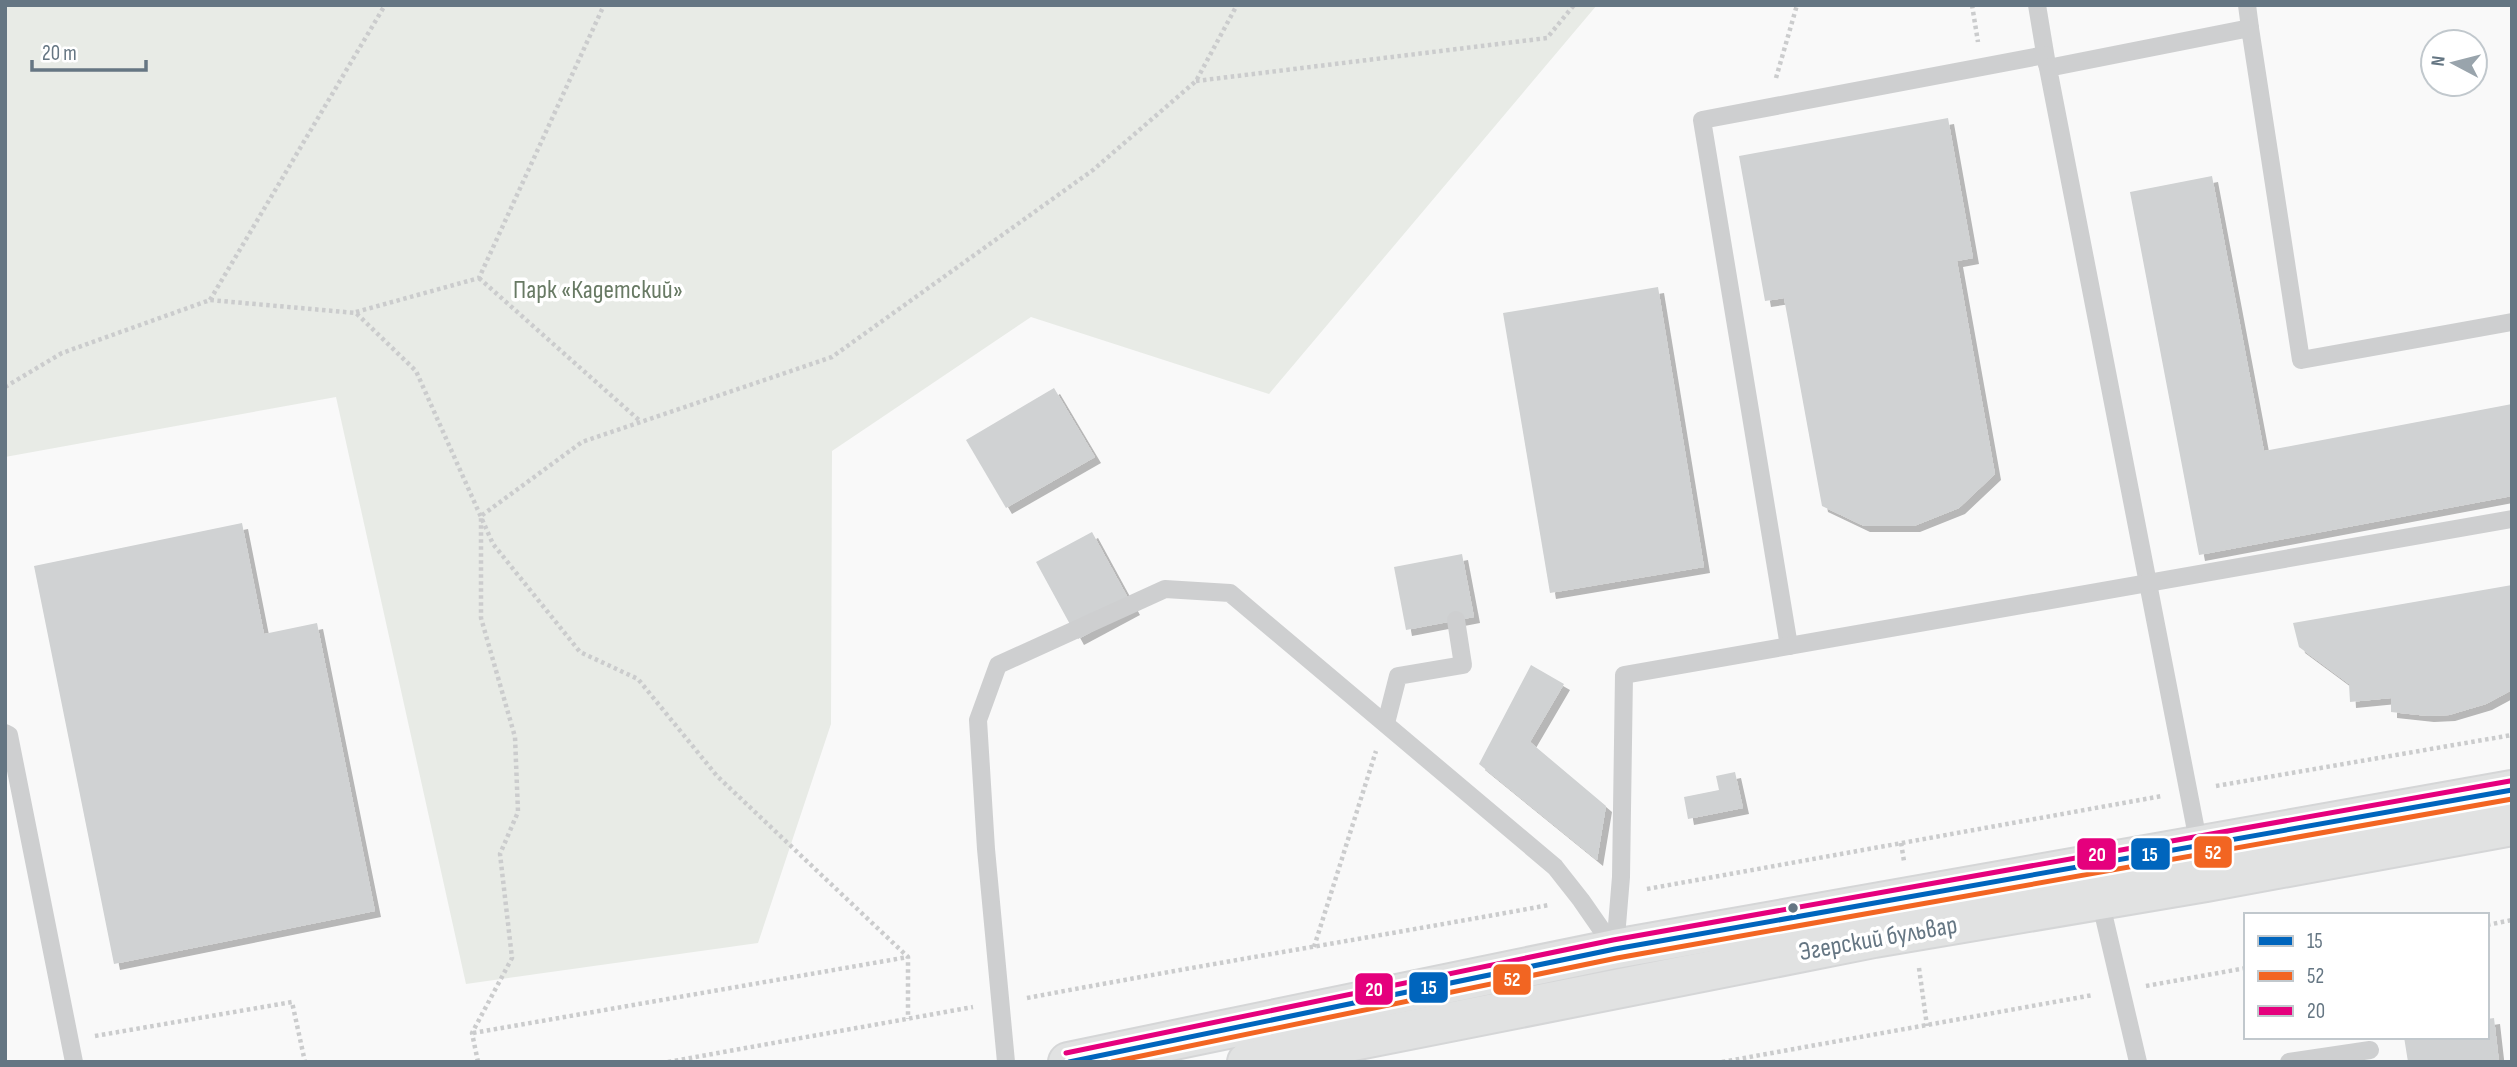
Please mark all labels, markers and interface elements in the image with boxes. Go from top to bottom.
scale bar [32,28,145,72]
north arrow [2419,28,2489,98]
text: 20 m [42,41,77,66]
text: N [2427,55,2451,68]
park label: Парк «Кадетский» [513,275,683,306]
line badge: 52 [2193,835,2233,869]
line badge: 20 [2076,837,2117,871]
line badge: 15 [2130,837,2171,871]
text: 52 [2205,842,2221,865]
text: 20 [2088,844,2106,867]
text: 15 [2142,844,2158,867]
unlabelled marker [1786,901,1800,915]
street label: Эгерский бульвар [1796,910,1960,968]
legend [2244,913,2489,1039]
text: 15 [2307,929,2323,954]
line badge: 52 [1492,963,1532,996]
text: 52 [2307,964,2324,989]
text: 52 [1504,969,1520,992]
line badge: 15 [1408,971,1449,1004]
line badge: 20 [1354,972,1394,1006]
text: 15 [1421,977,1437,1000]
text: 20 [1365,979,1383,1002]
text: 20 [2307,999,2325,1024]

